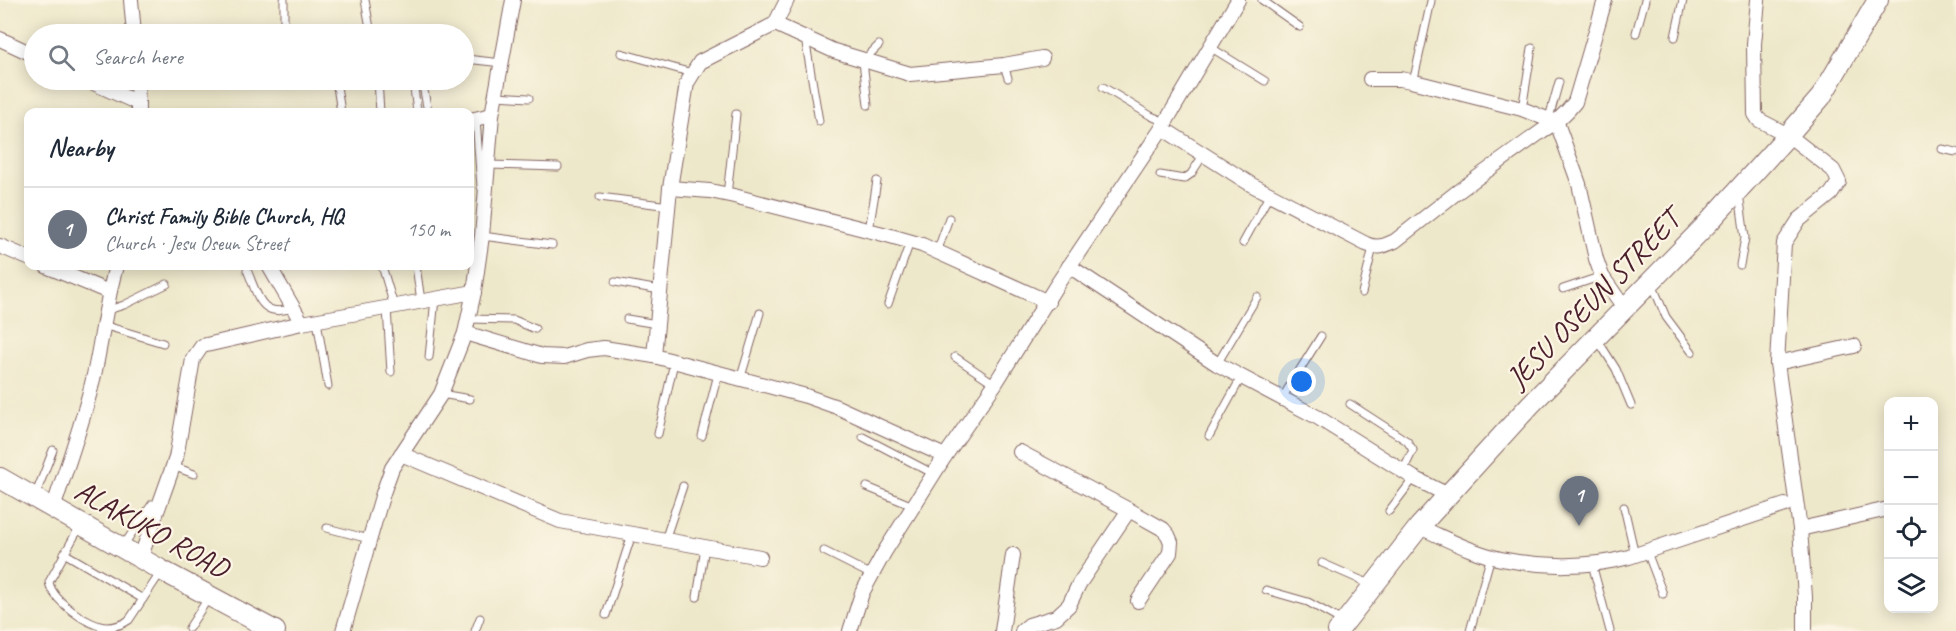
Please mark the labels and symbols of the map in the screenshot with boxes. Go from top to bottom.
street label: JESU OSEUN STREET [1497,196,1693,398]
your location [1287,367,1316,396]
street label: ALAKUKO ROAD [68,471,238,588]
pin: 1 [1560,476,1598,526]

